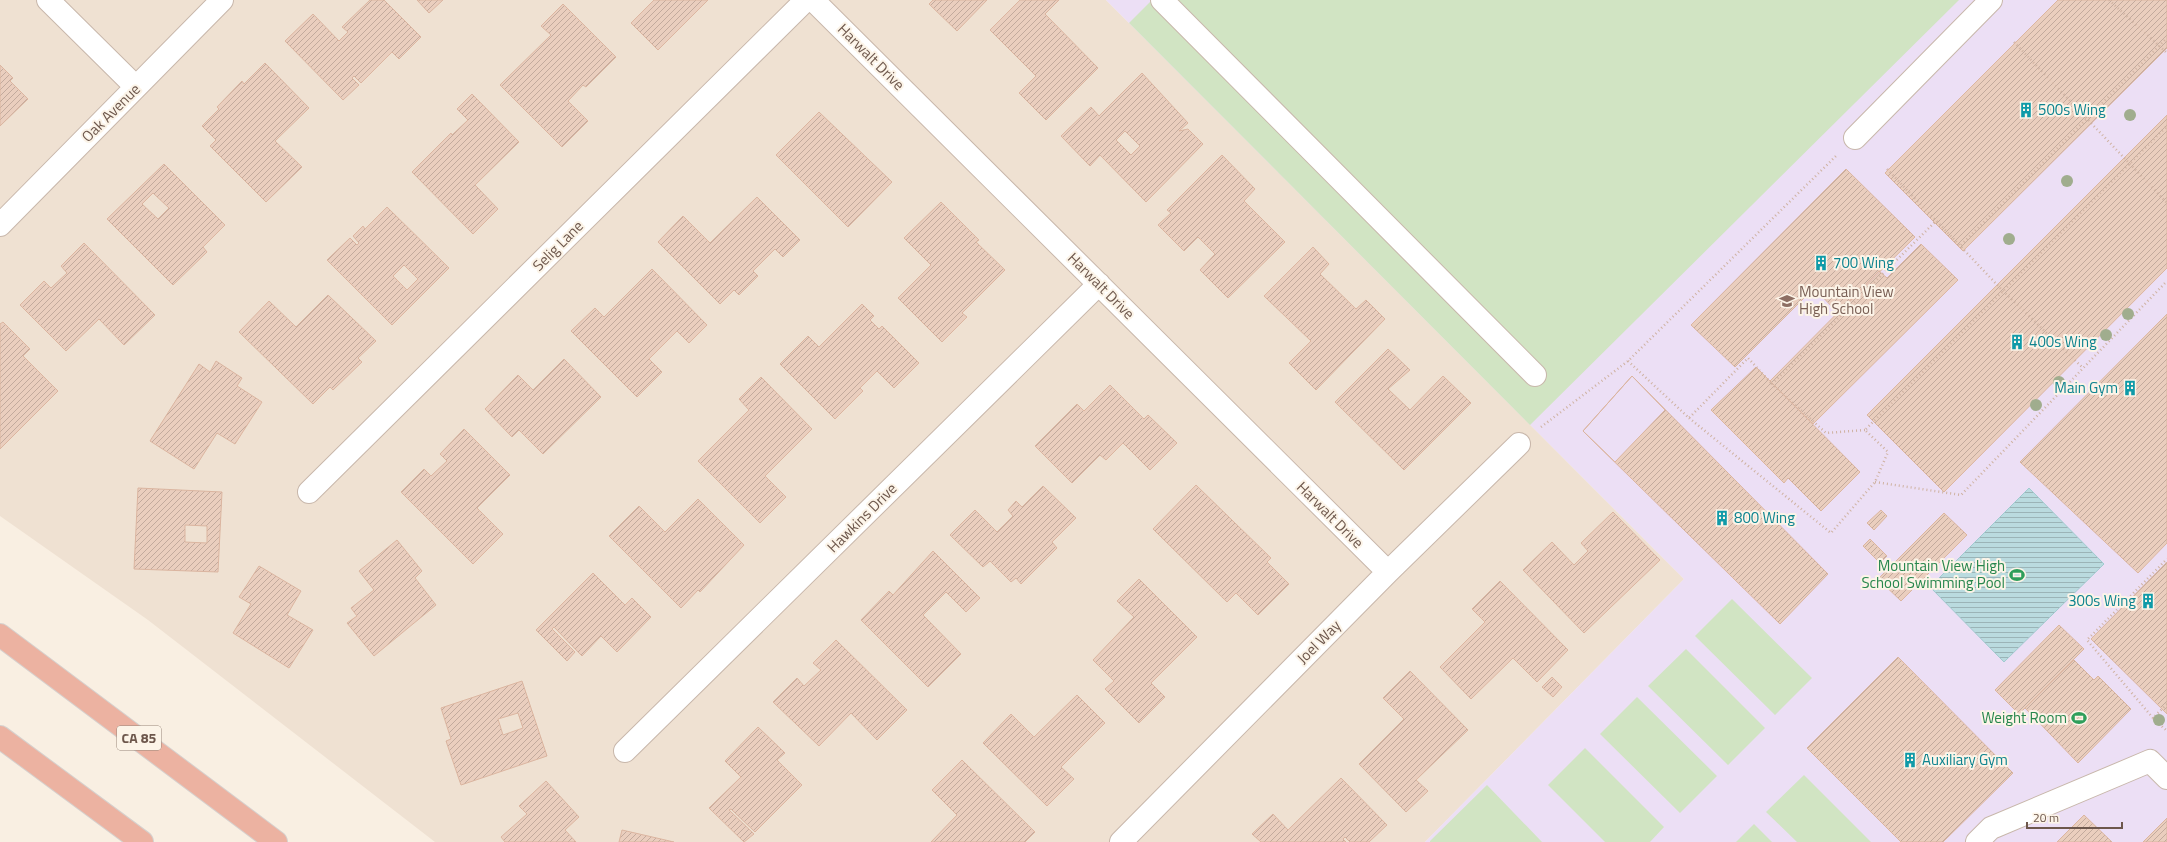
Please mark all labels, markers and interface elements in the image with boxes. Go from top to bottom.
street label: Harwalt Drive [833,18,910,95]
street label: Oak Avenue [76,78,145,147]
place label: 500s Wing [2038,98,2106,121]
building icon: 500s Wing [2017,101,2035,119]
street label: Selig Lane [527,215,588,276]
street label: Harwalt Drive [1063,247,1140,324]
place label: 700 Wing [1833,251,1894,274]
building icon: 700 Wing [1812,254,1830,272]
place label: Mountain View High School [1799,280,1894,320]
school or university icon: Mountain View High School [1778,292,1796,310]
place label: 400s Wing [2029,330,2097,353]
building icon: 400s Wing [2008,333,2026,351]
place label: Main Gym [2054,376,2118,399]
building icon: Main Gym [2121,379,2139,397]
street label: Harwalt Drive [1292,476,1369,553]
street label: Hawkins Drive [821,477,902,558]
place label: 800 Wing [1734,506,1795,529]
building icon: 800 Wing [1713,509,1731,527]
place label: Mountain View High School Swimming Pool [1861,554,2005,594]
sports icon: Mountain View High School Swimming Pool [2008,566,2026,584]
place label: 300s Wing [2068,589,2136,612]
building icon: 300s Wing [2139,592,2157,610]
street label: Joel Way [1291,614,1346,669]
place label: Weight Room [1981,706,2067,729]
sports icon: Weight Room [2070,709,2088,727]
road number: CA 85 [117,726,161,750]
place label: Auxiliary Gym [1922,748,2008,771]
building icon: Auxiliary Gym [1901,751,1919,769]
scale bar [2027,804,2122,830]
text: 20 m [2033,808,2059,827]

